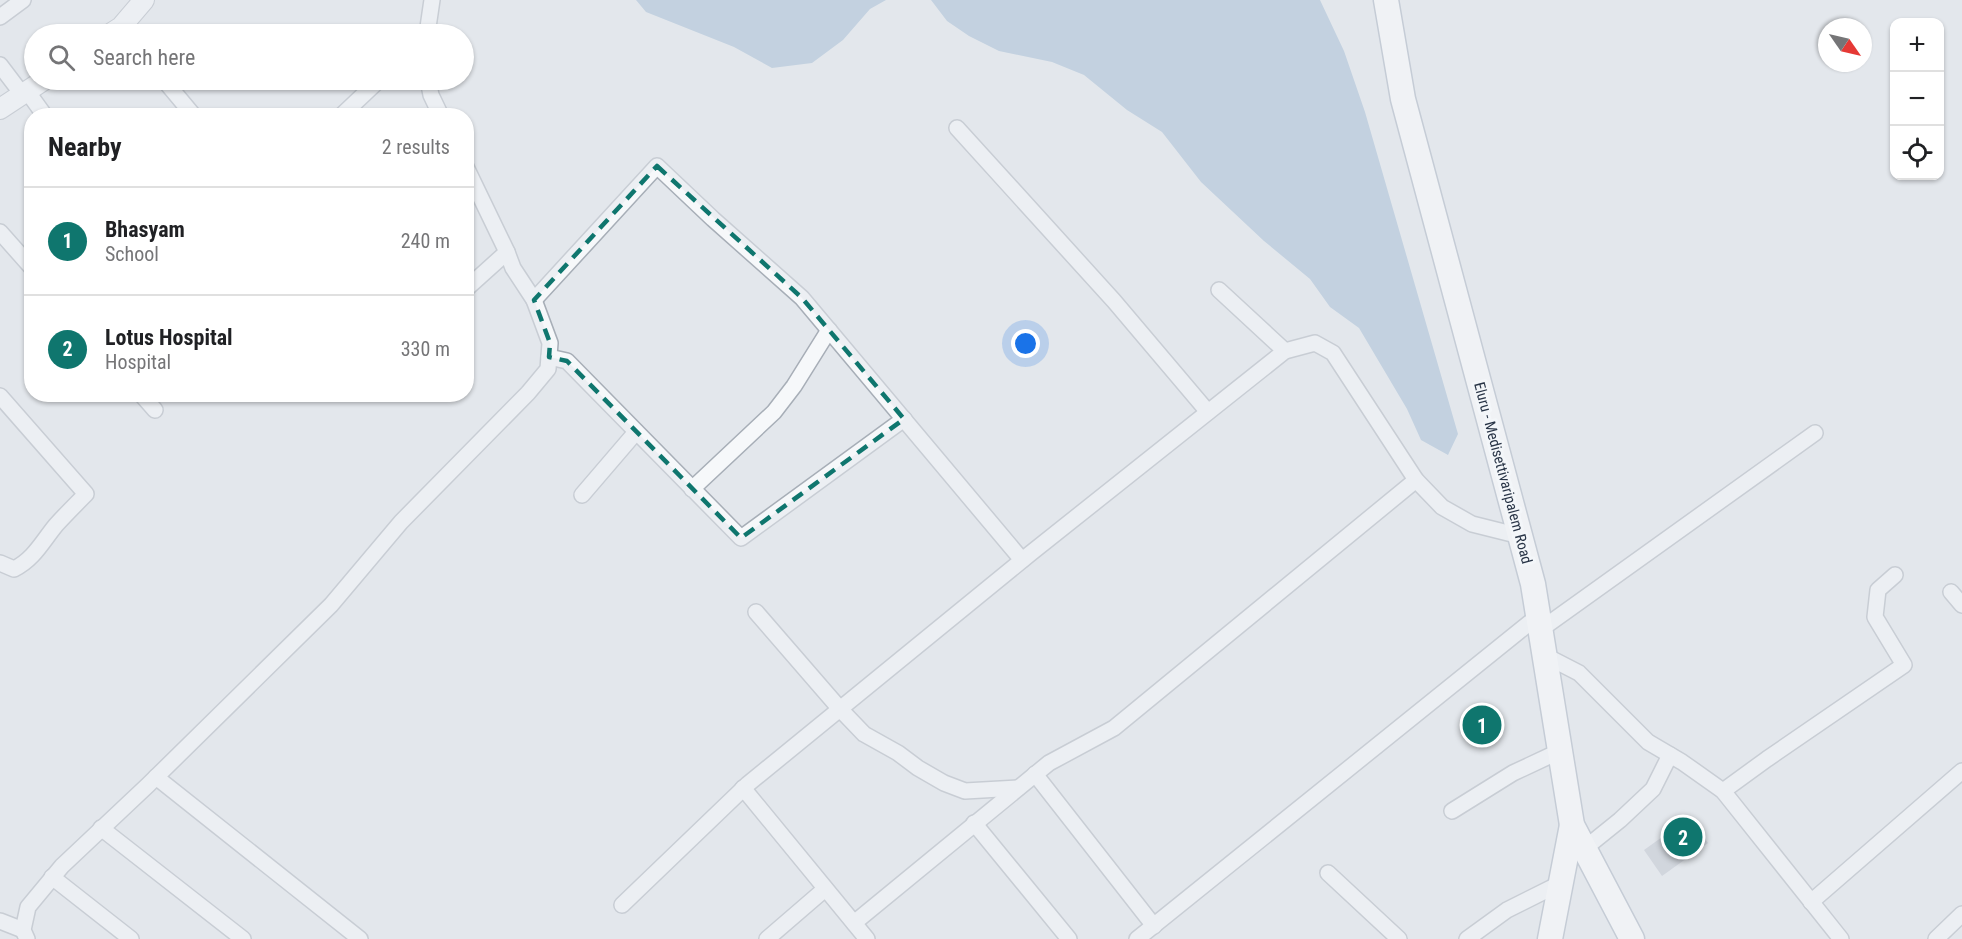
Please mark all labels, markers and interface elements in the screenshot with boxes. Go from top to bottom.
north arrow [1818,18,1872,72]
map controls [1890,18,1944,180]
button: + [1890,18,1944,72]
search box [24,24,474,90]
icon: search [45,41,78,74]
text: Search here [93,45,195,70]
button: − [1890,72,1944,126]
button: locate [1890,126,1944,180]
text: Nearby [48,132,122,162]
text: 2 results [382,135,450,159]
text: Bhasyam [105,217,185,242]
text: 1 [62,229,73,253]
text: 240 m [401,229,450,253]
text: School [105,242,159,266]
text: Lotus Hospital [105,325,233,350]
your location [1011,329,1040,358]
text: 2 [62,337,73,361]
text: 330 m [401,337,450,361]
text: Hospital [105,350,171,374]
street label: Eluru - Medisettivaripalem Road [1470,380,1536,566]
pin: 1 [1462,702,1502,748]
pin: 2 [1664,814,1702,860]

